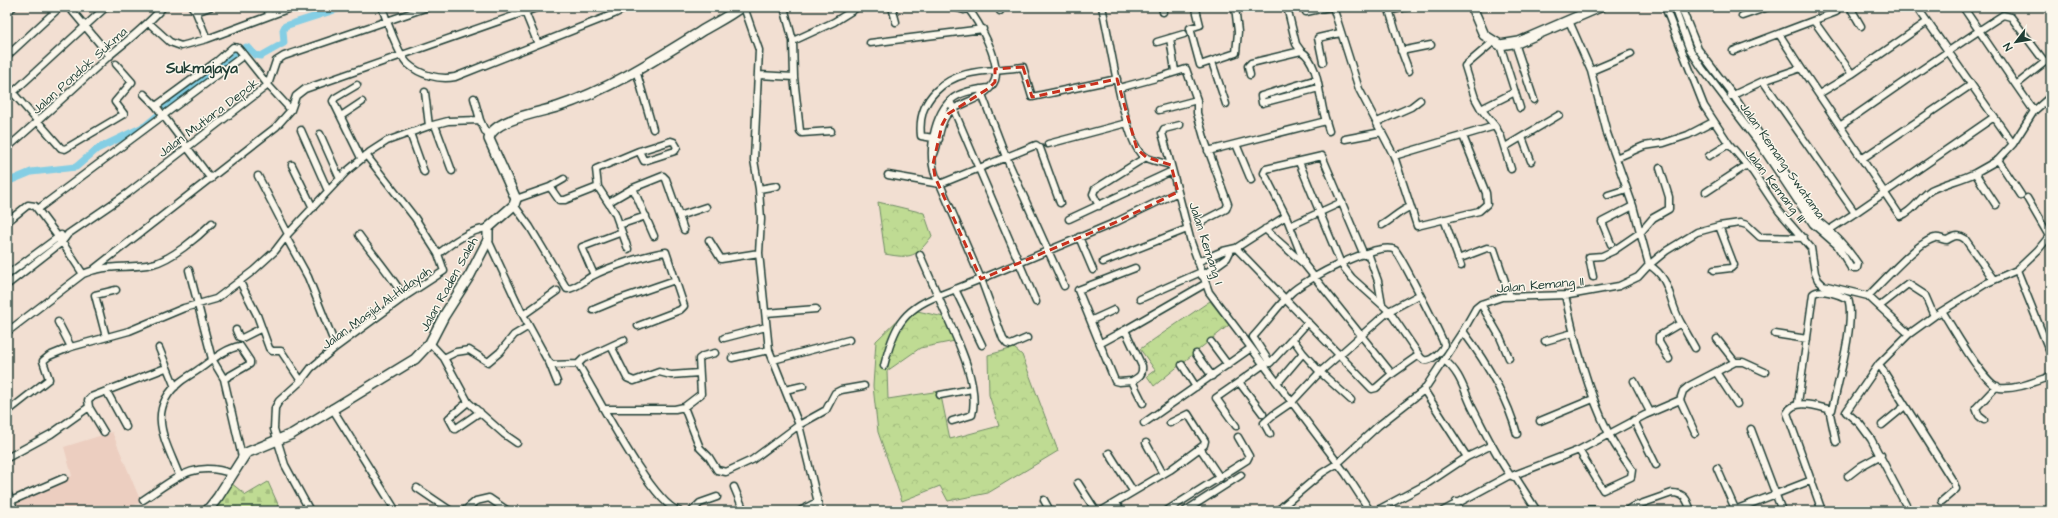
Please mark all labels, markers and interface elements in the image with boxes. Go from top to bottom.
north arrow [1996,22,2036,62]
street label: Jalan Pondok Sukma [28,23,132,119]
text: N [2000,40,2016,54]
district label: Sukmajaya [165,58,238,80]
street label: Jalan Mutiara Depok [154,74,263,162]
street label: Jalan Kemang Swatama [1734,99,1829,223]
street label: Jalan Kemang III [1740,145,1810,227]
street label: Jalan Kemang I [1183,200,1228,287]
street label: Jalan Raden Saleh [415,233,483,335]
street label: Jalan Masjid Al-Hidayah [318,262,436,355]
street label: Jalan Kemang II [1496,272,1585,299]

